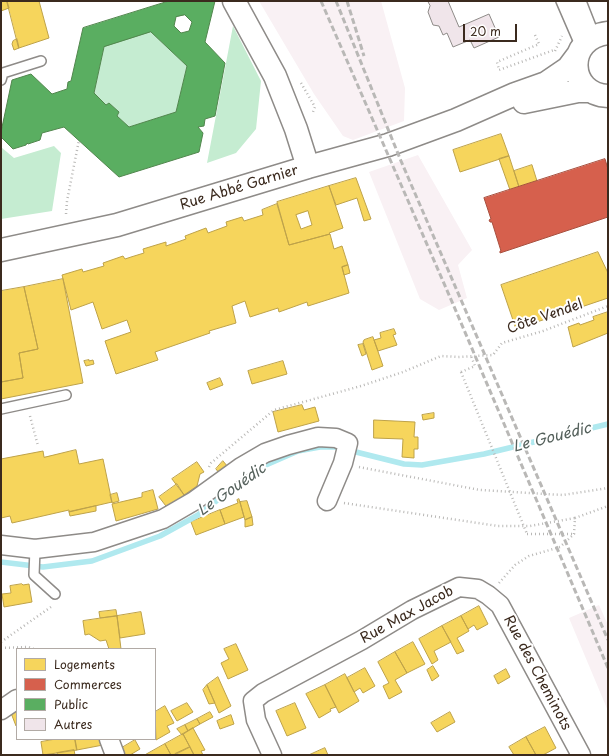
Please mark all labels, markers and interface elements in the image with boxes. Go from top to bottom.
scale bar [465,16,519,42]
text: 20 m [470,22,501,40]
street label: Rue Abbé Garnier [178,162,300,214]
street label: Côte Vendel [505,296,585,338]
water label: Le Gouédic [511,420,593,456]
water label: Le Gouédic [194,460,270,520]
street label: Rue Max Jacob [358,583,456,647]
street label: Rue des Cheminots [500,613,574,733]
legend [16,648,156,740]
text: Logements [54,655,115,673]
text: Commerces [54,675,122,693]
text: Public [54,695,88,713]
text: Autres [54,715,92,733]

